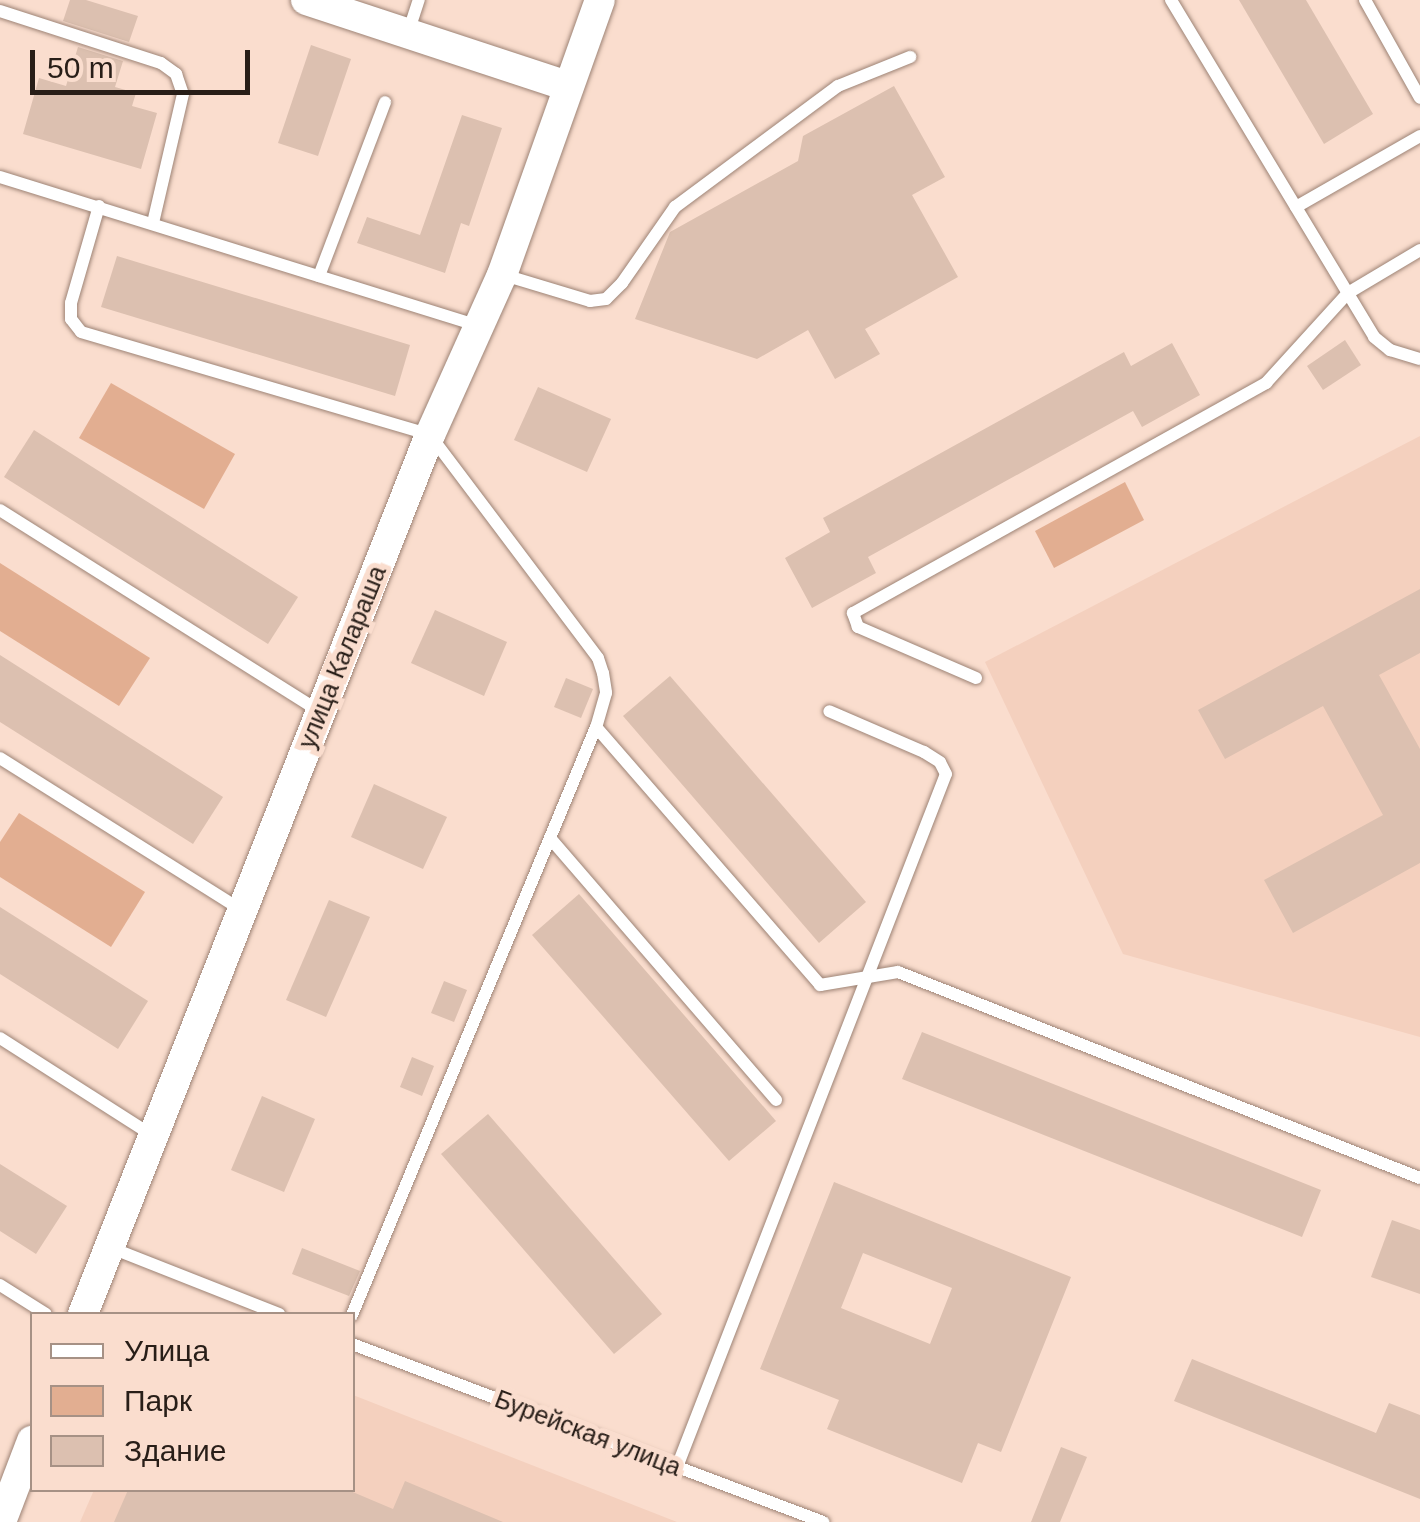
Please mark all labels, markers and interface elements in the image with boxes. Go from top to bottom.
scale bar [35,30,255,92]
text: 50 m [47,51,114,84]
street label: улица Калараша [292,561,392,753]
legend [30,1312,355,1492]
text: Улица [124,1334,209,1367]
text: Парк [124,1384,192,1417]
street label: Бурейская улица [491,1384,685,1482]
text: Здание [124,1434,226,1467]

